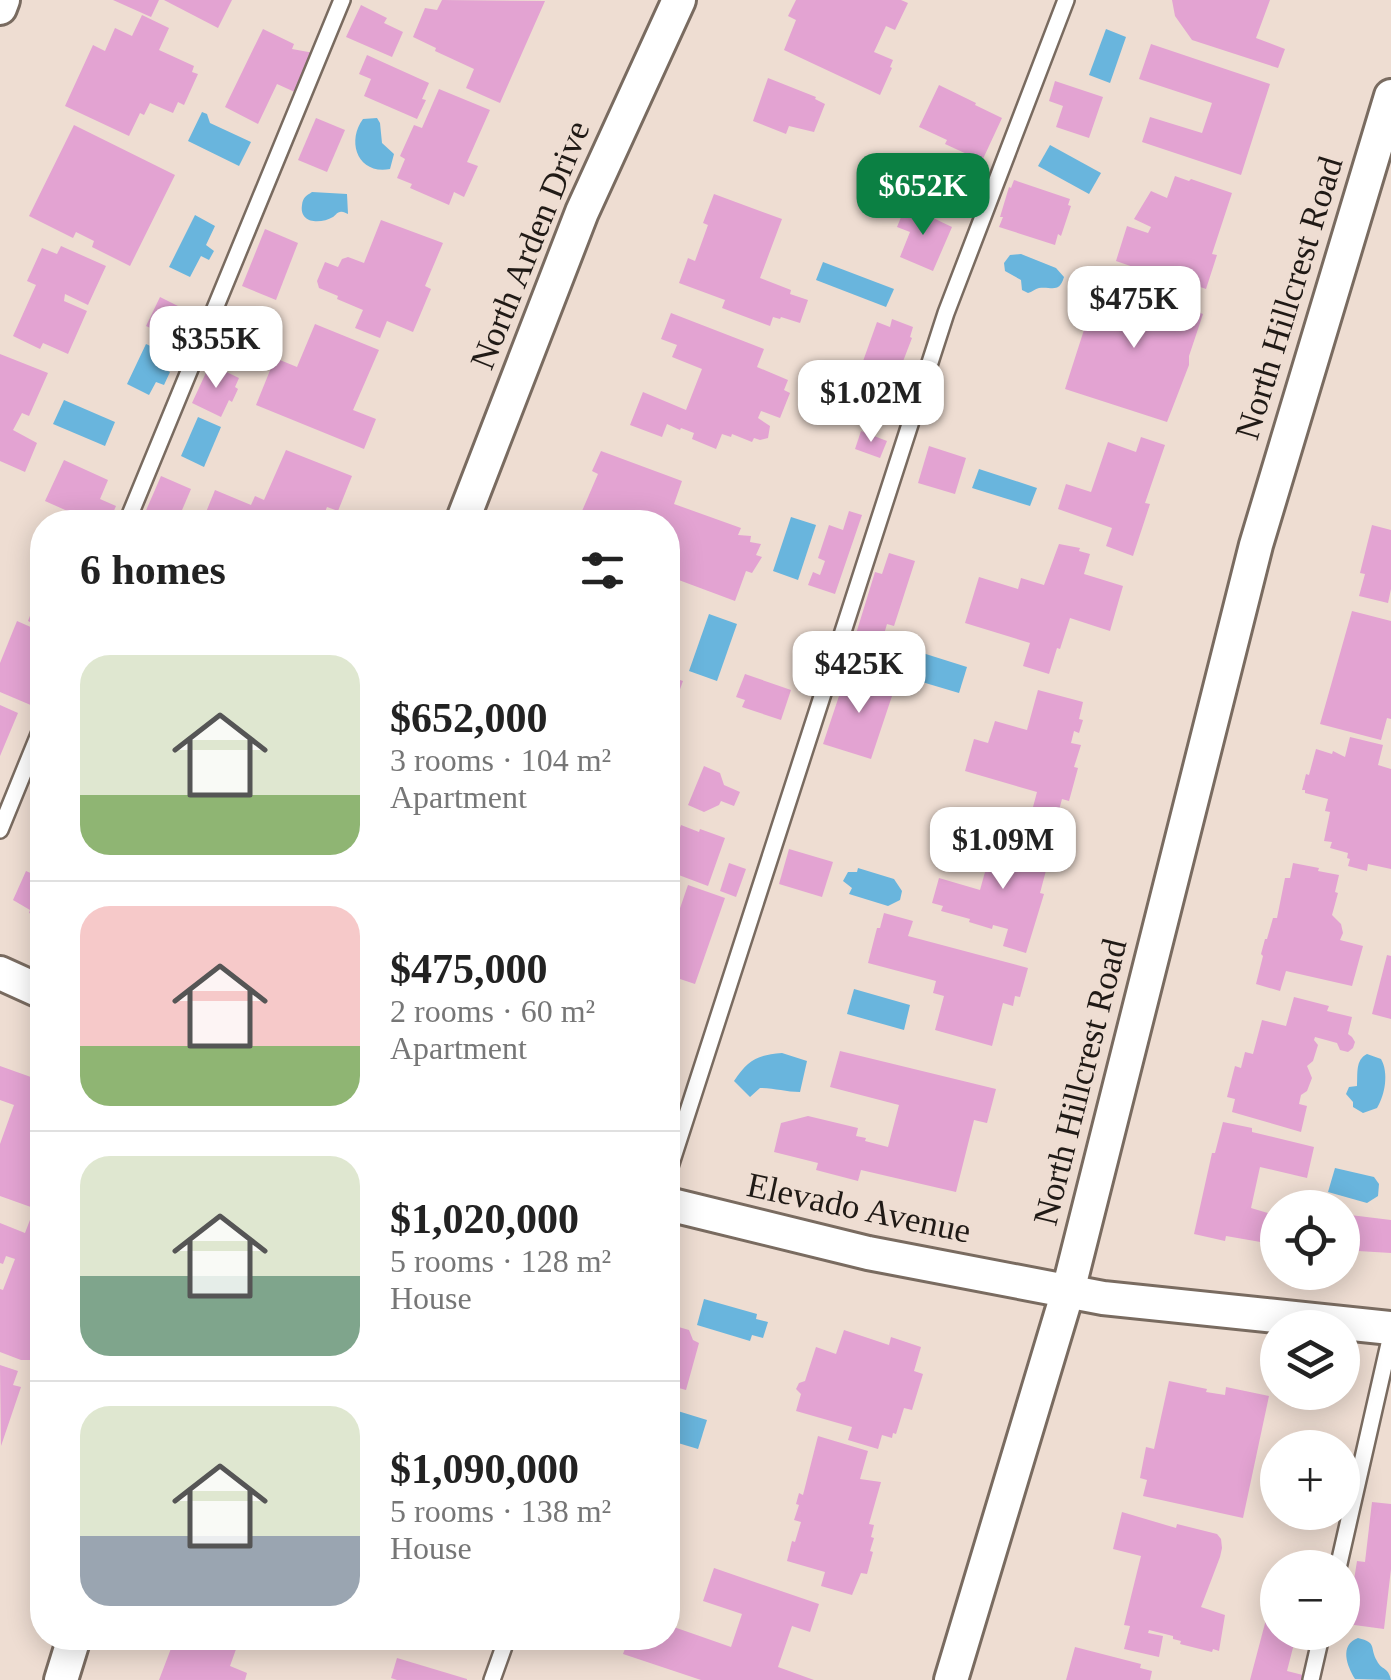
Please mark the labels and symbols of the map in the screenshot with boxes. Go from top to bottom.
street label: North Arden Drive [462,115,598,375]
street label: North Hillcrest Road [1227,151,1351,444]
pin: $652K [853,153,993,238]
pin: $475K [1064,266,1204,351]
pin: $355K [146,306,286,391]
pin: $1.02M [790,360,952,445]
pin: $425K [789,631,929,716]
pin: $1.09M [922,807,1084,892]
street label: North Hillcrest Road [1026,934,1135,1229]
street label: Elevado Avenue [744,1165,974,1251]

